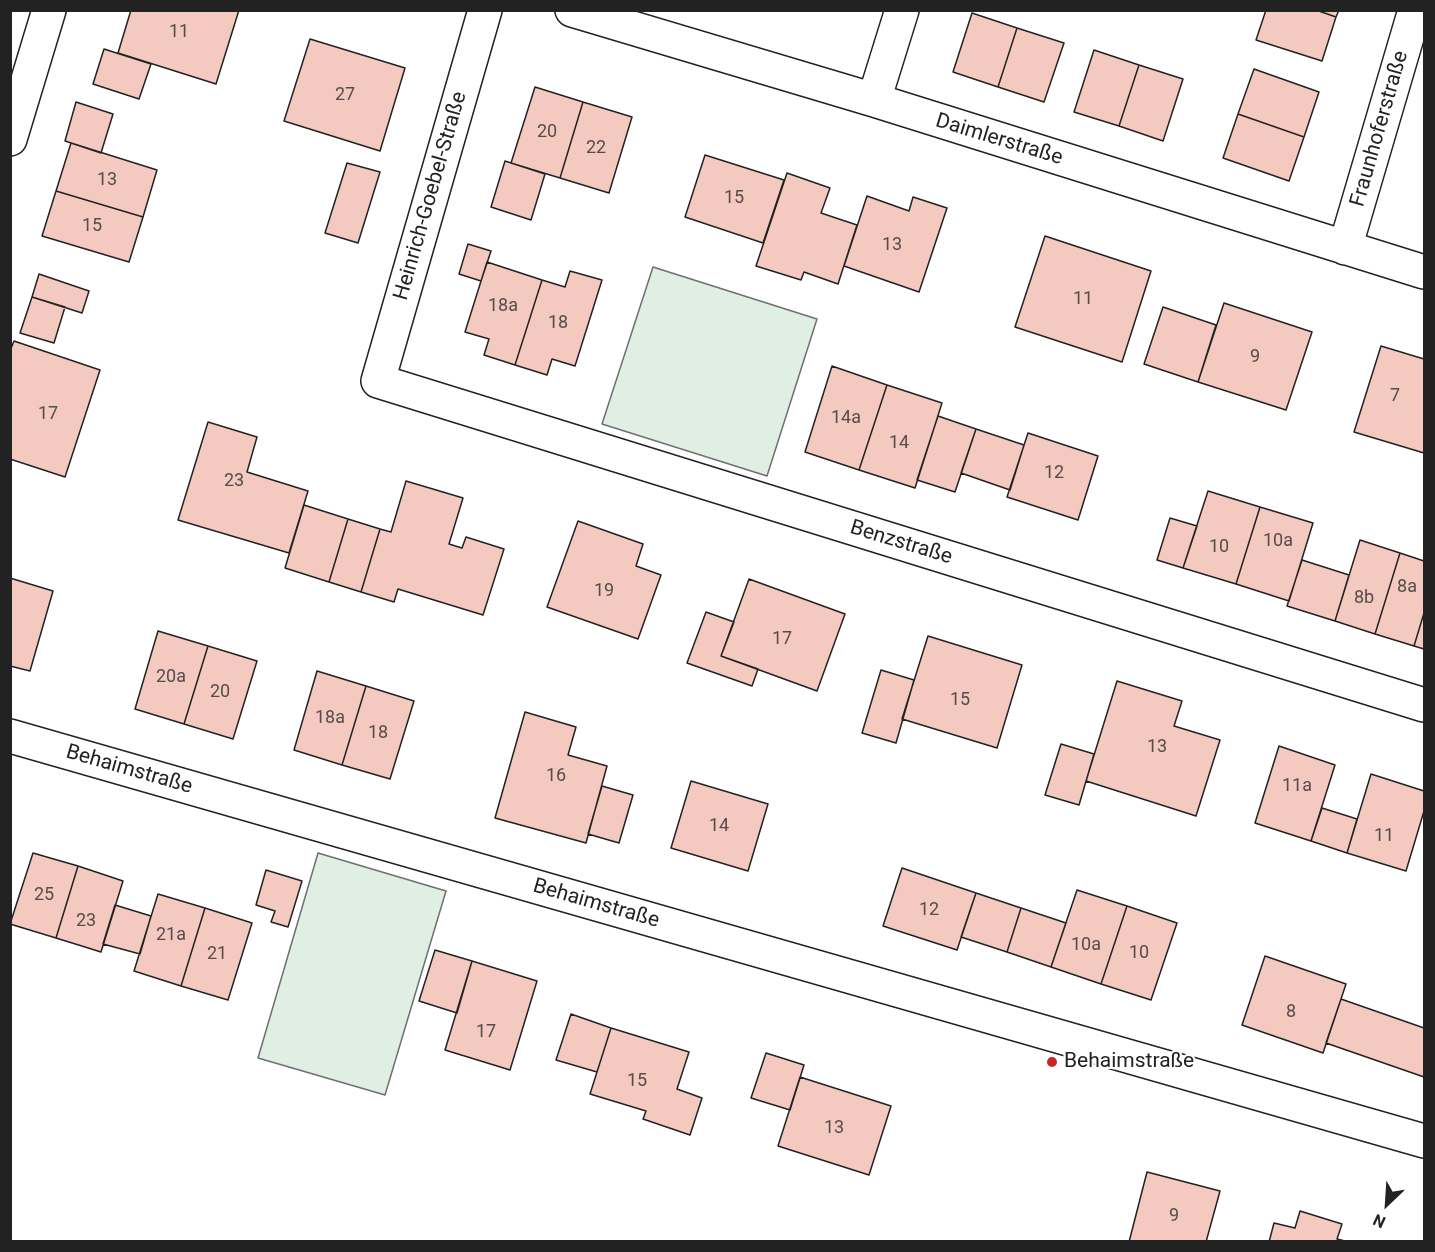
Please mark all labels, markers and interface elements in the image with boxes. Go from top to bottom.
house number: 11 [169,21,189,43]
street label: Fraunhoferstraße [1346,48,1414,210]
house number: 27 [335,84,355,106]
street label: Heinrich-Goebel-Straße [389,89,473,303]
street label: Daimlerstraße [932,109,1066,171]
house number: 20 [537,121,557,143]
house number: 22 [586,137,606,159]
house number: 13 [97,169,117,191]
house number: 15 [724,187,744,209]
house number: 15 [82,215,102,237]
house number: 13 [882,234,902,256]
house number: 11 [1073,288,1093,310]
house number: 18a [488,295,518,317]
house number: 18 [548,312,568,334]
house number: 9 [1250,346,1260,368]
house number: 7 [1390,385,1400,407]
house number: 17 [38,403,58,425]
house number: 14a [831,407,861,429]
house number: 14 [889,432,909,454]
house number: 12 [1044,462,1064,484]
house number: 23 [224,470,244,492]
street label: Benzstraße [847,515,955,571]
house number: 10a [1263,530,1293,552]
house number: 10 [1209,536,1229,558]
house number: 8a [1397,576,1417,598]
house number: 19 [594,580,614,602]
house number: 8b [1354,587,1374,609]
house number: 17 [772,628,792,650]
house number: 20a [156,666,186,688]
house number: 20 [210,681,230,703]
house number: 15 [950,689,970,711]
house number: 18a [315,707,345,729]
house number: 18 [368,722,388,744]
house number: 13 [1147,736,1167,758]
street label: Behaimstraße [63,740,195,800]
house number: 16 [546,765,566,787]
house number: 11a [1282,775,1312,797]
house number: 14 [709,815,729,837]
house number: 11 [1374,825,1394,847]
street label: Behaimstraße [530,874,662,934]
house number: 25 [34,884,54,906]
house number: 12 [919,899,939,921]
house number: 23 [76,910,96,932]
house number: 21a [156,924,186,946]
house number: 10a [1071,934,1101,956]
house number: 10 [1129,942,1149,964]
house number: 21 [207,943,227,965]
house number: 8 [1286,1001,1296,1023]
house number: 17 [476,1021,496,1043]
place label: Behaimstraße [1064,1049,1194,1075]
marker: Behaimstraße [1045,1055,1059,1069]
house number: 15 [627,1070,647,1092]
house number: 13 [824,1117,844,1139]
north arrow [1357,1174,1417,1234]
house number: 9 [1169,1205,1179,1227]
text: N [1370,1210,1388,1232]

